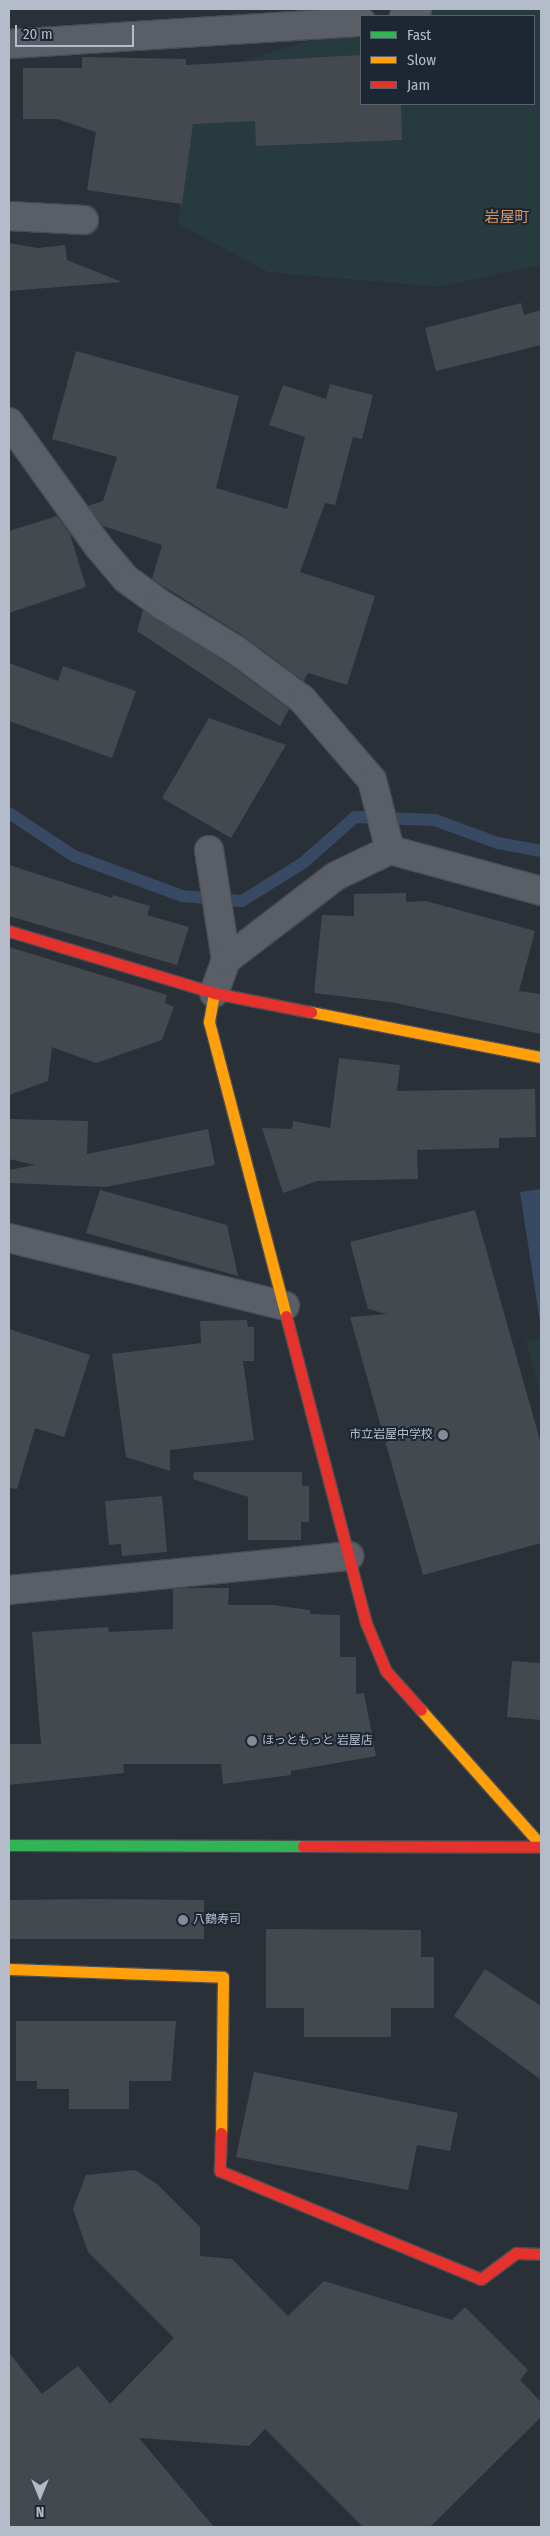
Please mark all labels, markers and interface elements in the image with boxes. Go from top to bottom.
scale bar [18,15,136,47]
legend [360,15,535,105]
text: 20 m [23,25,53,43]
text: Fast [407,26,431,44]
text: Slow [407,51,436,69]
text: Jam [407,76,430,94]
district label: 岩屋町 [485,209,529,227]
place label: 市立岩屋中学校 [349,1428,433,1442]
marker: 市立岩屋中学校 [437,1429,449,1441]
place label: ほっともっと 岩屋店 [262,1734,373,1748]
marker: ほっともっと 岩屋店 [246,1735,258,1747]
place label: 八鶴寿司 [193,1913,241,1927]
marker: 八鶴寿司 [177,1914,189,1926]
north arrow [15,2471,65,2521]
text: N [36,2503,44,2520]

